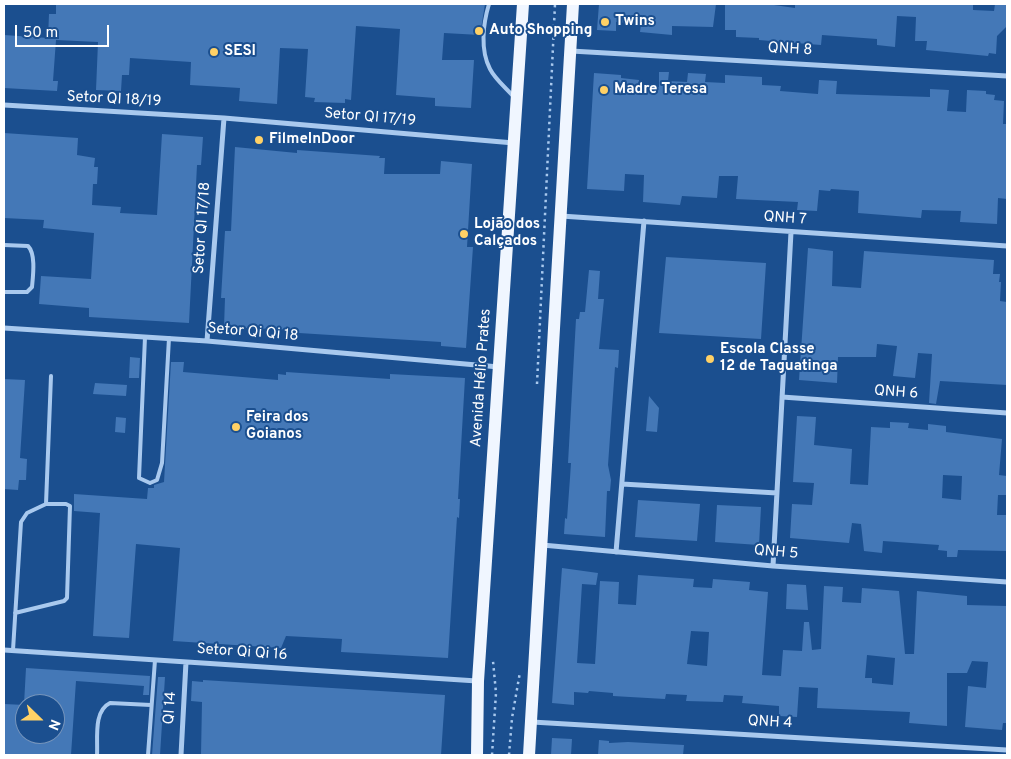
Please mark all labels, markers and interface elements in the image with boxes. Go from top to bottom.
place label: Twins [615,13,655,31]
scale bar [18,15,111,47]
marker: Twins [599,16,611,28]
place label: Auto Shopping [489,22,592,40]
text: 50 m [23,24,58,43]
marker: Auto Shopping [473,25,485,37]
street label: QNH 8 [767,40,813,60]
place label: SESI [224,43,256,61]
marker: SESI [208,46,220,58]
place label: Madre Teresa [614,81,707,99]
marker: Madre Teresa [598,84,610,96]
street label: Setor QI 18/19 [66,89,162,111]
street label: Setor QI 17/19 [323,105,417,131]
place label: FilmeInDoor [269,131,355,149]
marker: FilmeInDoor [253,134,265,146]
street label: Setor QI 17/18 [191,181,215,275]
street label: QNH 7 [763,209,807,229]
place label: Lojão dos Calçados [474,216,540,251]
marker: Lojão dos Calçados [458,228,470,240]
street label: Avenida Hélio Prates [468,308,496,448]
street label: Setor Qi Qi 18 [207,320,299,346]
place label: Escola Classe 12 de Taguatinga [720,341,838,376]
marker: Escola Classe 12 de Taguatinga [704,353,716,365]
street label: QNH 6 [873,382,919,404]
place label: Feira dos Goianos [246,409,309,444]
marker: Feira dos Goianos [230,421,242,433]
street label: QNH 5 [753,542,799,564]
street label: Setor Qi Qi 16 [196,641,288,665]
street label: QI 14 [161,691,181,725]
north arrow [15,694,65,744]
street label: QNH 4 [747,713,793,733]
text: N [44,717,63,732]

